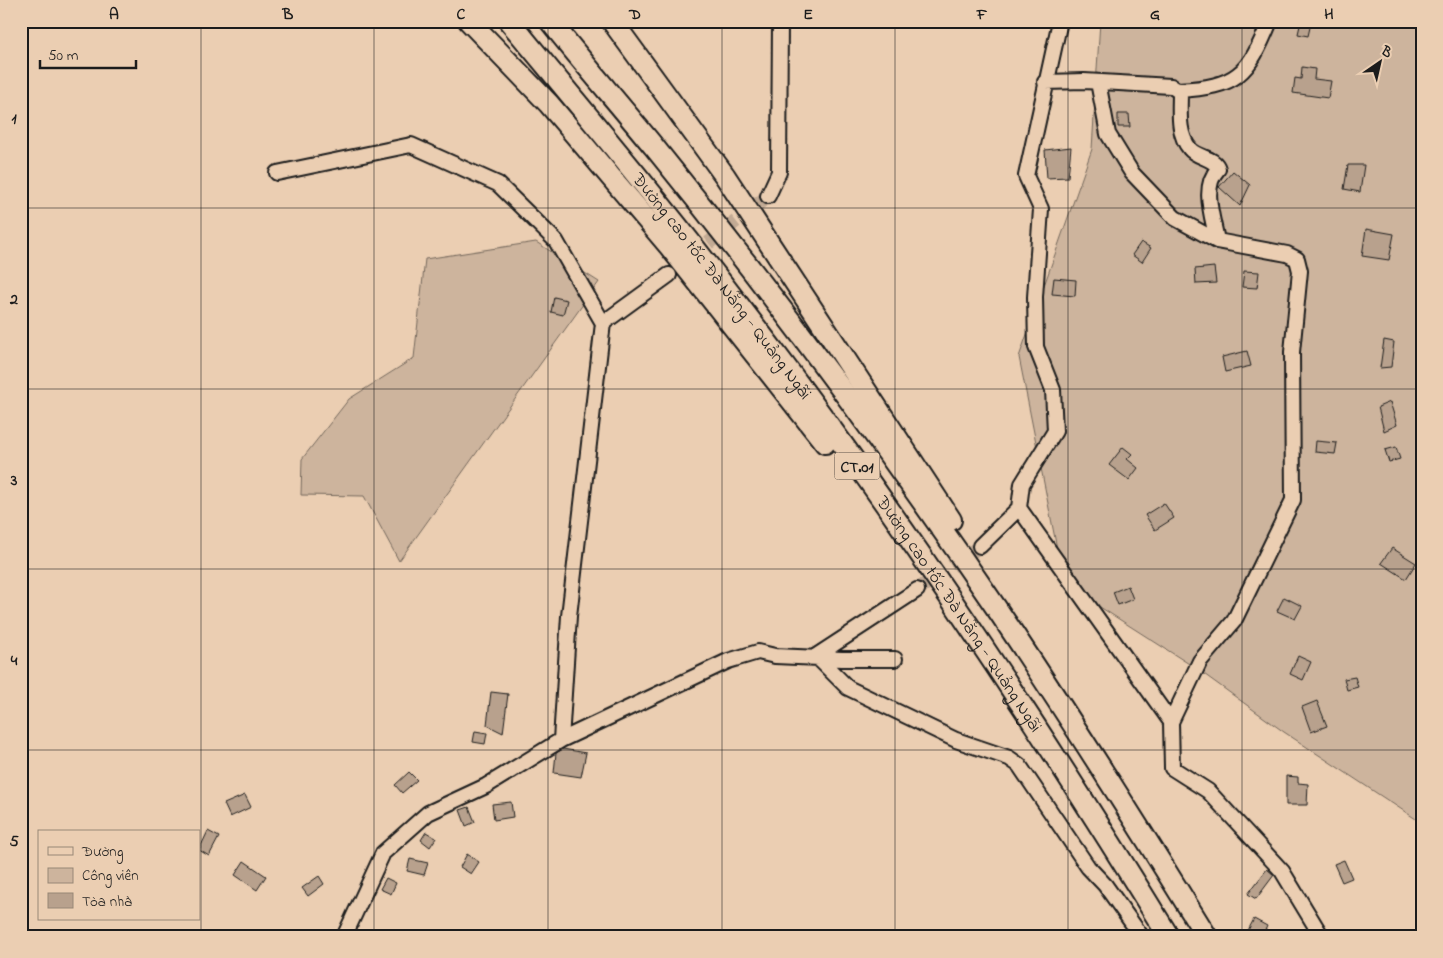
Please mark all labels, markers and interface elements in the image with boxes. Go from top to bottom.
text: A [109,3,119,27]
text: B [282,3,294,27]
text: C [457,3,466,27]
text: D [628,3,641,27]
text: E [803,3,813,27]
text: F [976,3,988,27]
text: G [1150,3,1160,27]
text: H [1324,3,1334,27]
scale bar [40,38,136,70]
north arrow [1356,38,1406,88]
text: B [1376,41,1397,64]
text: 50 m [48,45,79,67]
text: 1 [11,107,17,131]
street label: Đường cao tốc Đà Nẵng - Quảng Ngãi [624,167,817,406]
text: 2 [9,288,18,312]
road number: CT.01 [834,452,880,480]
text: 3 [10,469,18,493]
street label: Đường cao tốc Đà Nẵng - Quảng Ngãi [868,491,1047,738]
text: 4 [10,649,18,673]
text: 5 [9,830,19,854]
legend [38,830,200,920]
text: Đường [81,841,124,864]
text: Công viên [82,865,139,888]
text: Tòa nhà [82,891,132,913]

